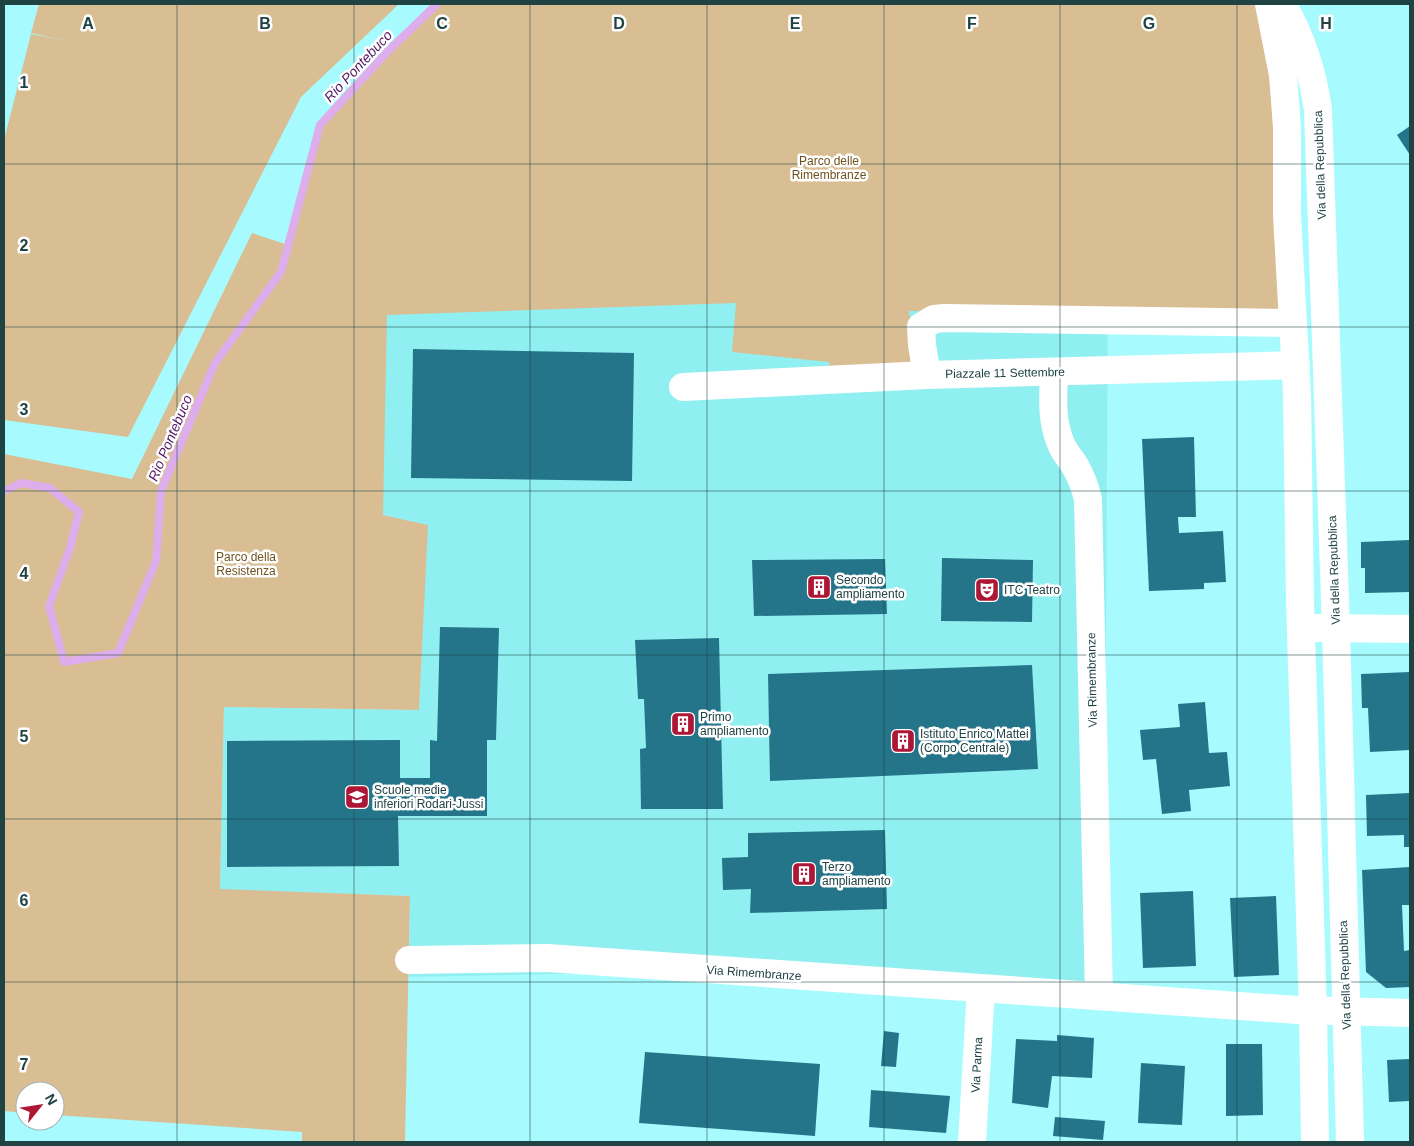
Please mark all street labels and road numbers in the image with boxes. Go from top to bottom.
street label: Via della Repubblica [1311,110,1329,220]
street label: Piazzale 11 Settembre [945,365,1065,381]
street label: Via della Repubblica [1325,515,1343,625]
street label: Via Rimembranze [1084,632,1100,728]
street label: Via della Repubblica [1336,920,1354,1030]
street label: Via Rimembranze [706,963,802,983]
street label: Via Parma [969,1036,985,1093]

